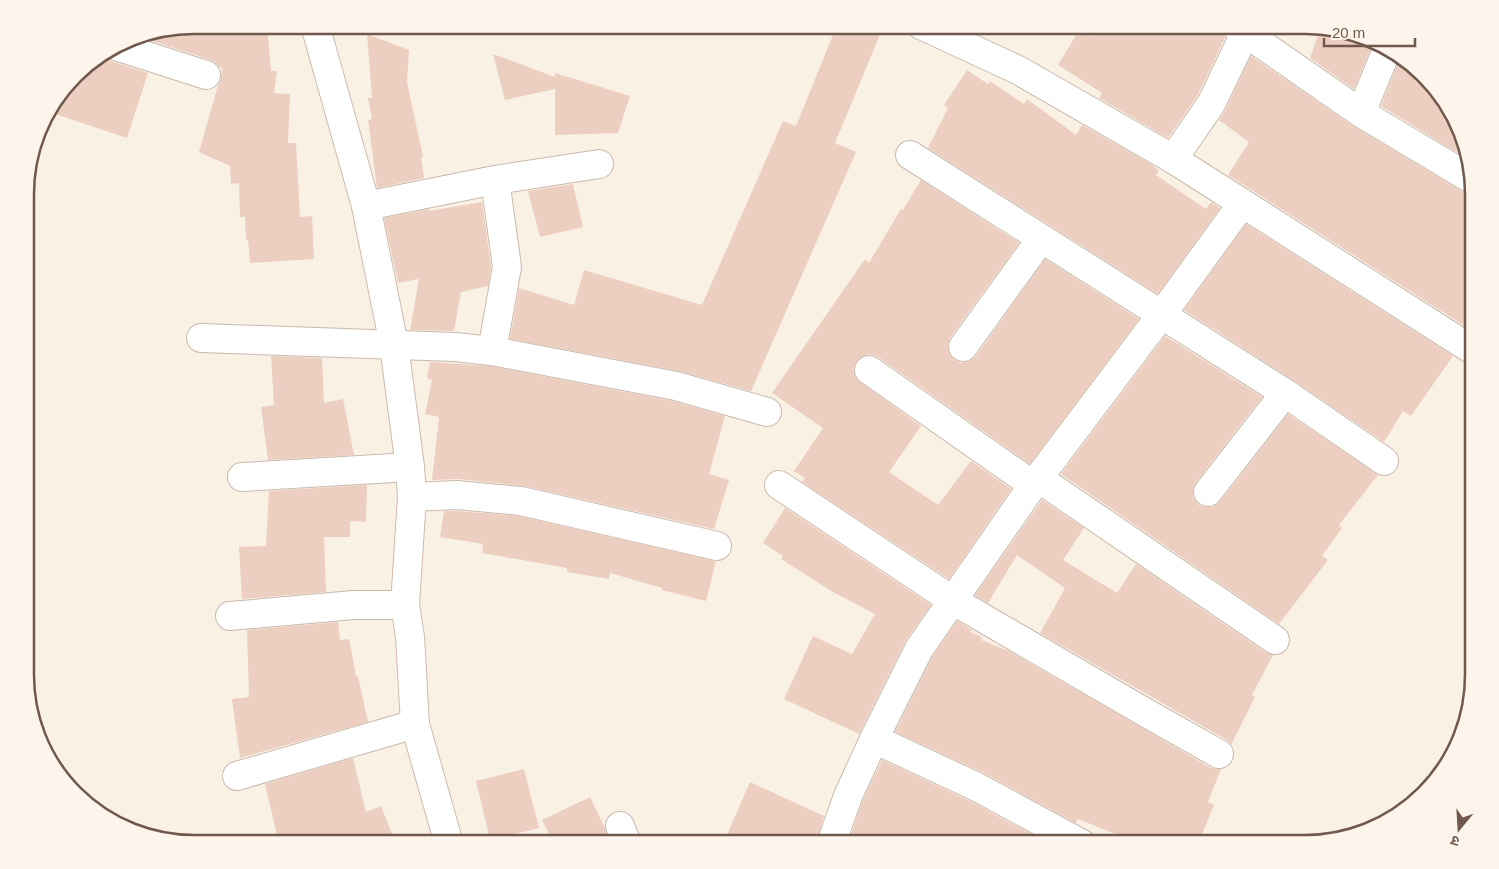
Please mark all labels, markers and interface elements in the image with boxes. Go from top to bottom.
scale bar [1324,15,1415,47]
text: 20 m [1332,24,1365,41]
north arrow [1434,804,1484,854]
text: उ [1448,832,1461,850]

